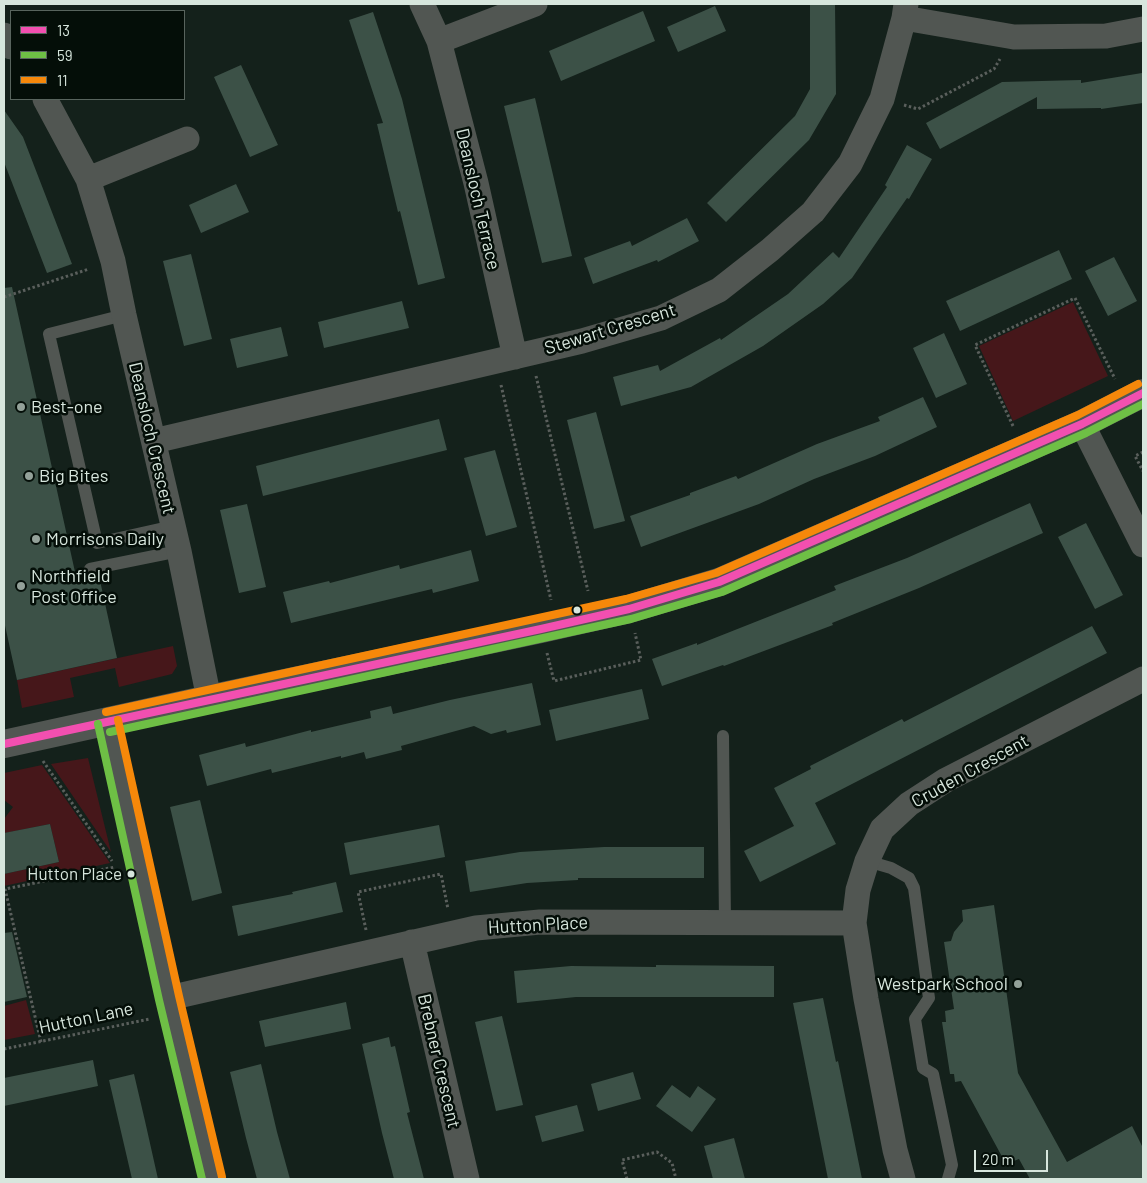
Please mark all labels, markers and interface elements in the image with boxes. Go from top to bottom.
legend [10,10,185,100]
text: 13 [57,21,70,39]
text: 59 [57,46,73,64]
text: 11 [57,71,68,89]
street label: Deansloch Terrace [451,126,505,272]
street label: Stewart Crescent [542,299,678,359]
street label: Deansloch Crescent [124,360,180,516]
place label: Best-one [31,396,103,418]
marker: Best-one [15,401,27,413]
place label: Big Bites [39,465,108,487]
marker: Big Bites [23,470,35,482]
place label: Morrisons Daily [46,528,164,550]
marker: Morrisons Daily [30,533,42,545]
place label: Northfield Post Office [31,565,117,608]
marker: Northfield Post Office [15,580,27,592]
unlabelled marker [572,605,582,615]
street label: Cruden Crescent [908,730,1032,812]
place label: Hutton Place [27,864,122,884]
marker: Hutton Place [126,869,136,879]
street label: Hutton Place [487,912,589,938]
place label: Westpark School [877,973,1008,995]
marker: Westpark School [1012,978,1024,990]
street label: Brebner Crescent [413,992,465,1130]
street label: Hutton Lane [37,997,135,1039]
scale bar [977,1140,1051,1172]
text: 20 m [982,1150,1014,1168]

